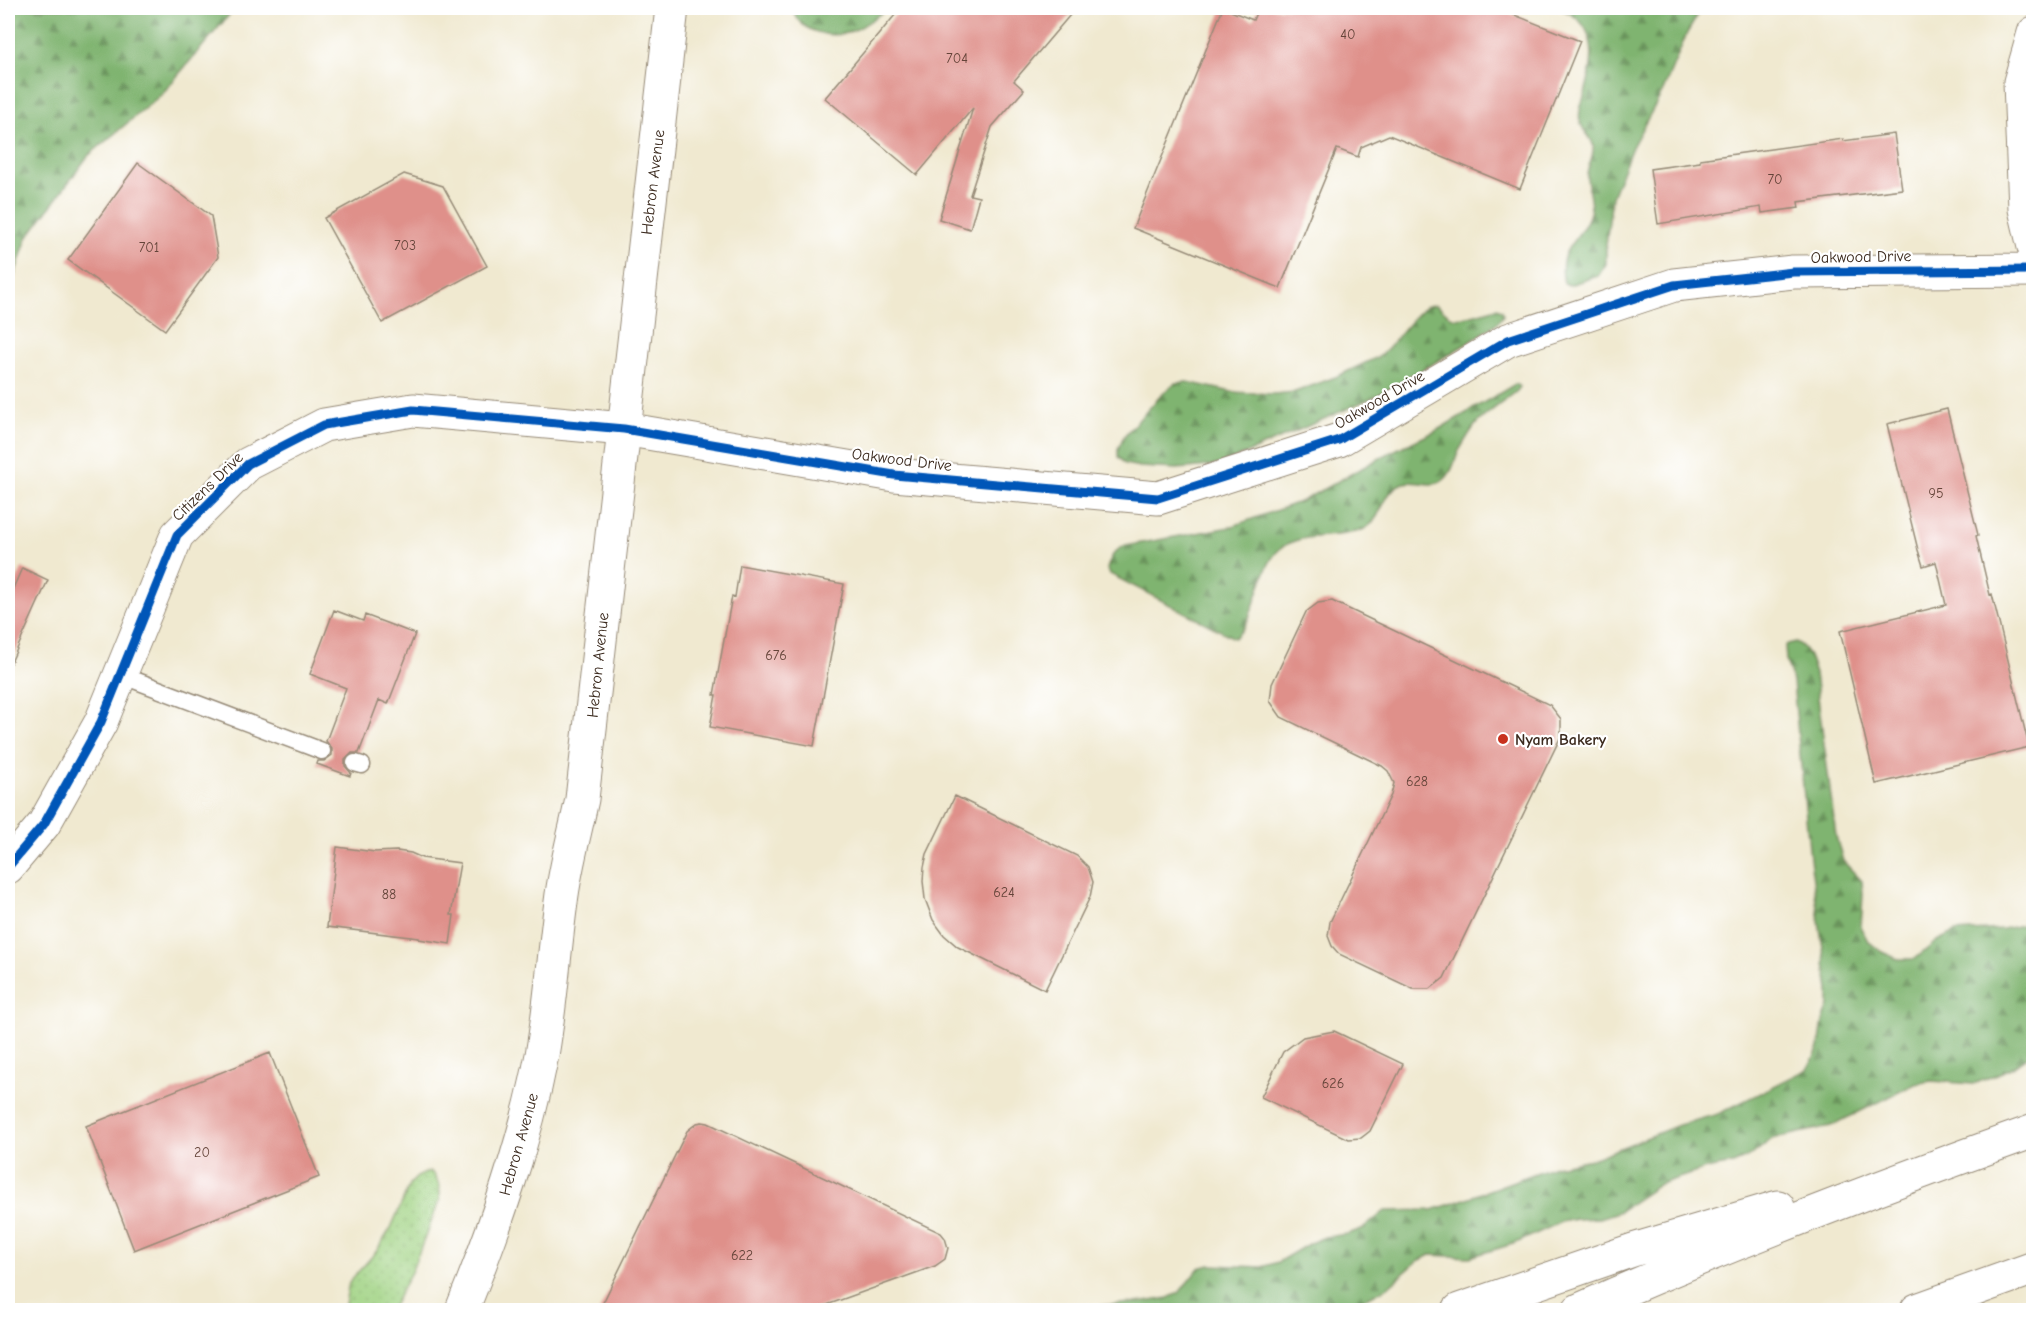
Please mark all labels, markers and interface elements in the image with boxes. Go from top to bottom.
house number: 40 [1340,26,1356,43]
house number: 704 [946,50,968,67]
street label: Hebron Avenue [638,129,668,236]
house number: 70 [1767,171,1783,188]
house number: 703 [394,237,416,254]
house number: 701 [139,239,159,256]
street label: Oakwood Drive [1810,247,1912,267]
street label: Oakwood Drive [1331,367,1428,433]
street label: Oakwood Drive [851,445,953,475]
street label: Citizens Drive [169,448,247,525]
house number: 95 [1928,485,1944,502]
street label: Hebron Avenue [584,612,612,719]
house number: 676 [765,647,787,664]
place label: Nyam Bakery [1515,731,1607,749]
marker: Nyam Bakery [1496,732,1510,746]
house number: 628 [1406,773,1428,790]
house number: 624 [993,884,1015,901]
house number: 88 [382,886,396,903]
house number: 626 [1322,1075,1344,1092]
street label: Hebron Avenue [496,1091,542,1198]
house number: 20 [194,1144,210,1161]
house number: 622 [731,1247,753,1264]

